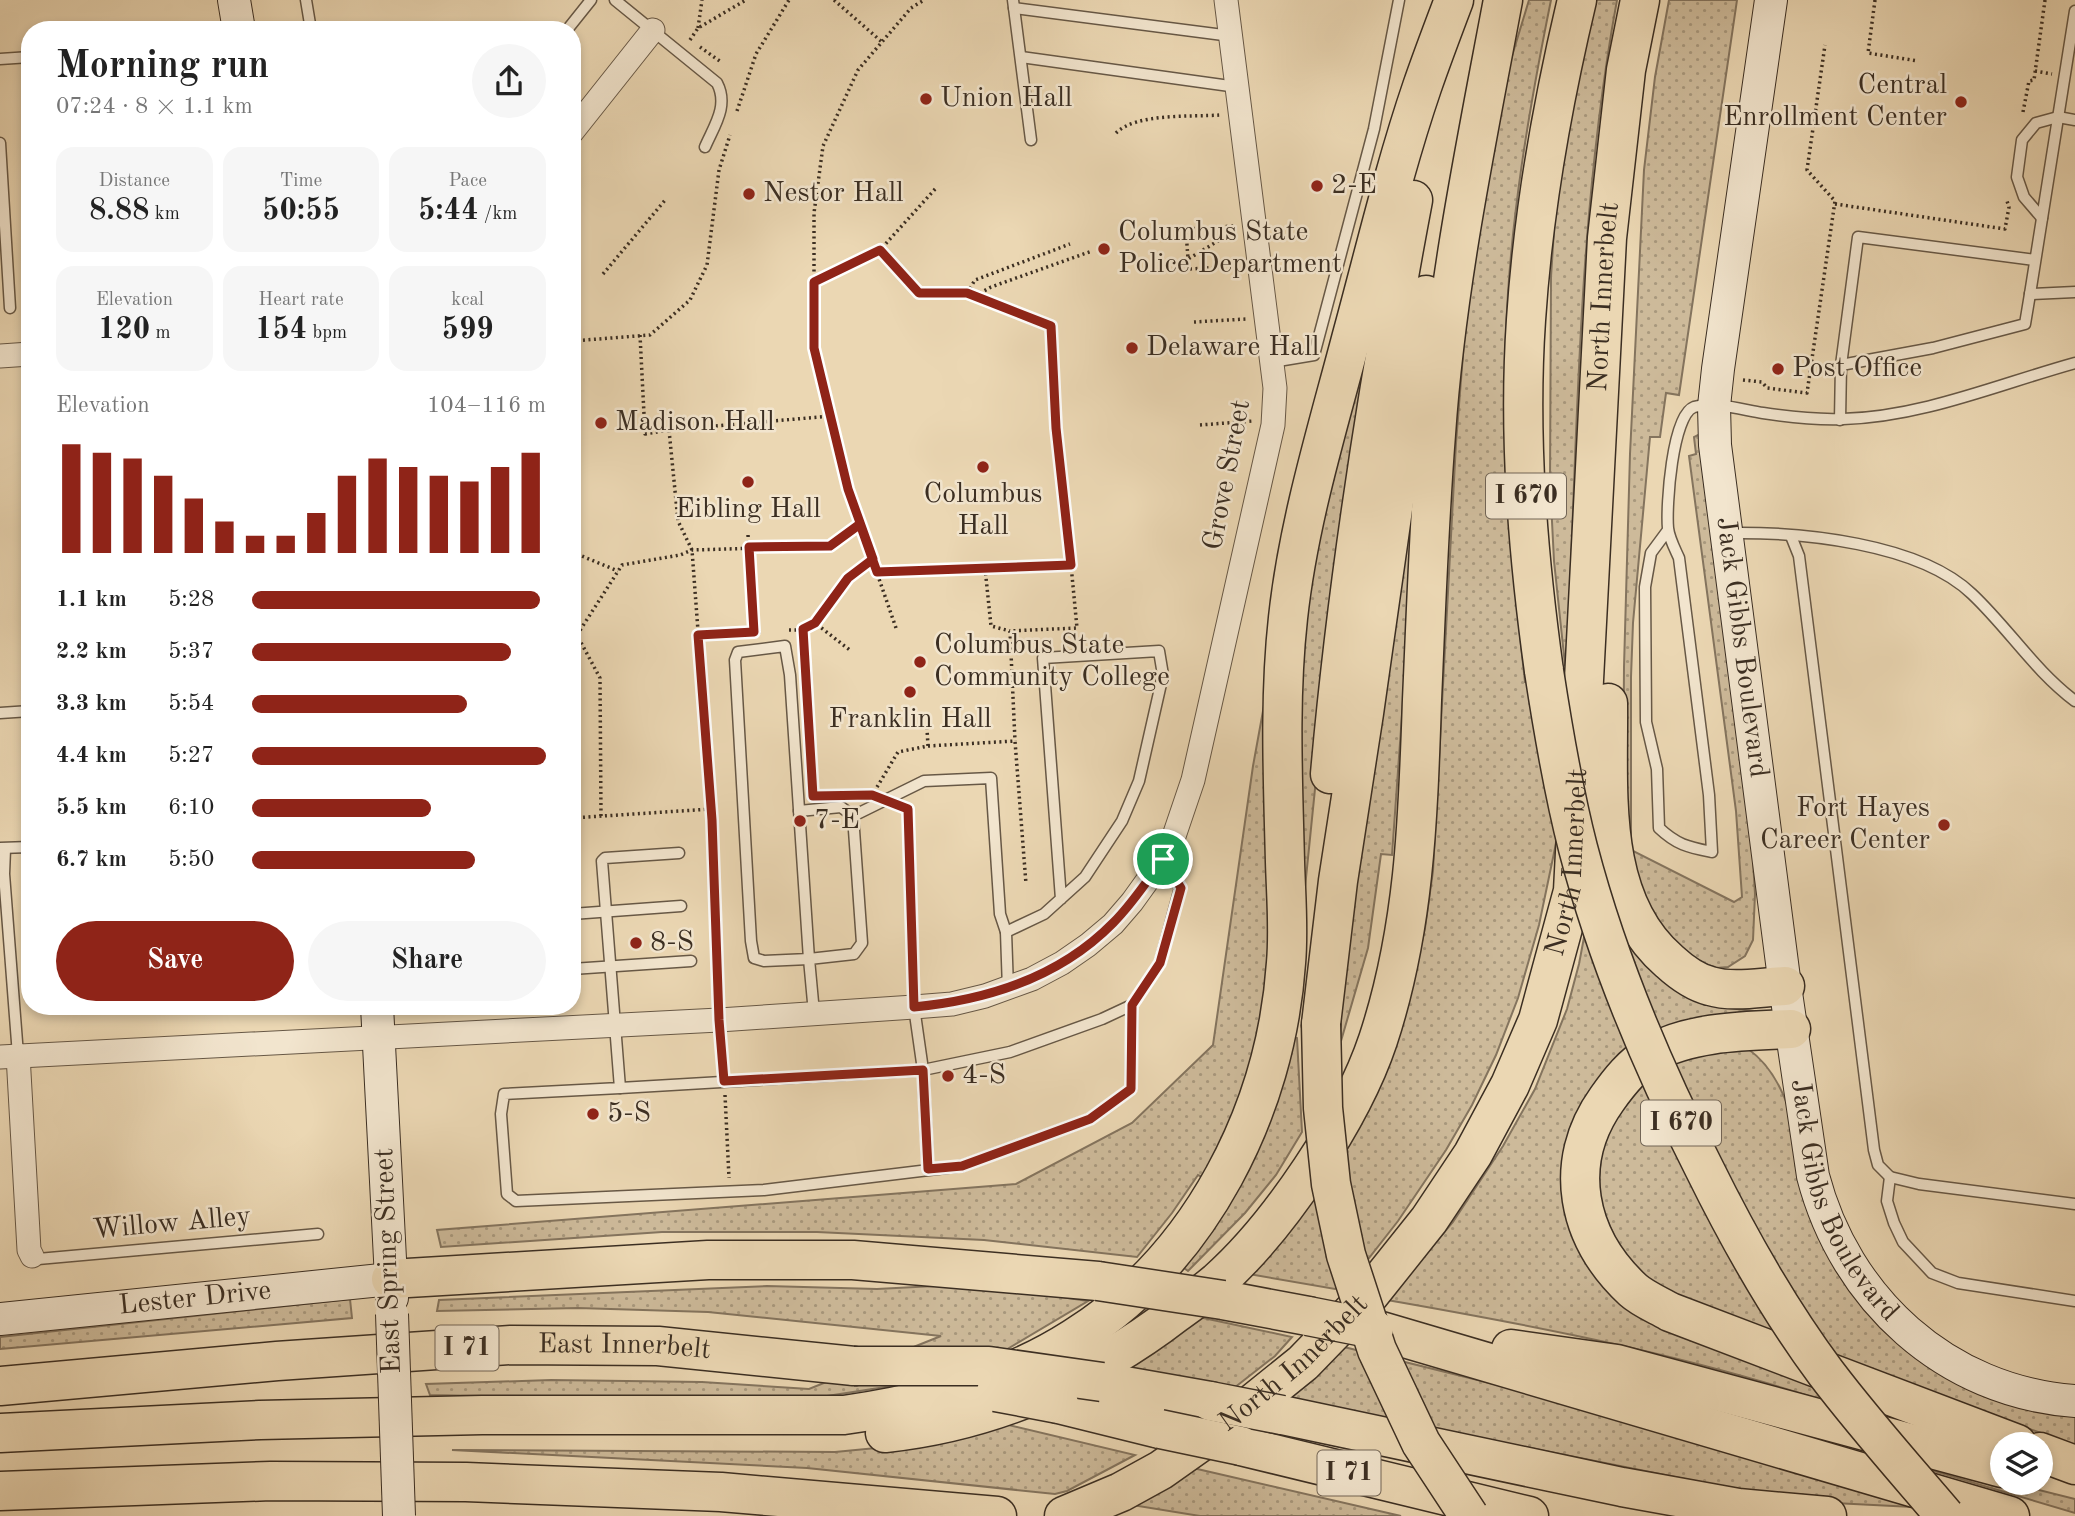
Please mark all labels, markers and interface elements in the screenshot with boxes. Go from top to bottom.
button: share [472,44,546,118]
text: Morning run [56,48,269,86]
place label: Central Enrollment Center [1723,72,1947,132]
place label: Union Hall [940,85,1072,113]
marker: Union Hall [918,91,934,107]
marker: Central Enrollment Center [1953,94,1969,110]
text: 07:24 · 8 × 1.1 km [56,95,253,118]
text: Distance [99,172,170,191]
text: Time [280,172,322,191]
text: Pace [448,172,487,191]
place label: 2-E [1331,172,1377,200]
marker: 2-E [1309,178,1325,194]
place label: Nestor Hall [763,180,904,208]
marker: Nestor Hall [741,186,757,202]
text: 8.88 [89,196,149,226]
text: 50:55 [262,196,340,226]
text: 5:44 [418,196,479,226]
street label: North Innerbelt [1585,201,1625,393]
text: km [149,205,180,224]
text: /km [479,205,517,224]
place label: Columbus State Police Department [1118,219,1342,279]
marker: Columbus State Police Department [1096,241,1112,257]
text: Elevation [96,291,173,310]
text: Heart rate [258,291,344,310]
text: kcal [451,291,484,310]
text: 120 [98,315,150,345]
text: 154 [255,315,307,345]
text: 599 [442,315,494,345]
text: m [150,324,171,343]
text: bpm [307,324,347,343]
place label: Delaware Hall [1146,334,1319,362]
marker: Delaware Hall [1124,340,1140,356]
place label: Post Office [1792,355,1922,383]
marker: Post Office [1770,361,1786,377]
text: Elevation [56,394,150,417]
text: 104–116 m [427,394,546,417]
street label: Grove Street [1200,397,1256,553]
place label: Madison Hall [615,409,775,437]
marker: Madison Hall [593,415,609,431]
marker: Columbus Hall [975,459,991,475]
marker: Eibling Hall [740,474,756,490]
road number: I 670 [1486,474,1566,518]
place label: Columbus Hall [924,481,1042,541]
place label: Eibling Hall [675,496,821,524]
street label: Jack Gibbs Boulevard [1710,515,1772,779]
text: 1.1 km [56,588,127,611]
text: 5:28 [168,588,214,611]
place label: Columbus State Community College [934,632,1170,692]
text: 2.2 km [56,640,127,663]
text: 5:37 [168,640,214,663]
marker: Columbus State Community College [912,654,928,670]
marker: Franklin Hall [902,684,918,700]
text: 3.3 km [56,692,127,715]
text: 5:54 [168,692,214,715]
place label: Franklin Hall [828,706,992,734]
text: 4.4 km [56,744,127,767]
text: 5:27 [168,744,214,767]
street label: North Innerbelt [1542,768,1593,960]
place label: Fort Hayes Career Center [1760,795,1930,855]
text: 5.5 km [56,796,127,819]
text: 6:10 [168,796,214,819]
place label: 7-E [814,807,860,835]
marker: 7-E [792,813,808,829]
marker: Fort Hayes Career Center [1936,817,1952,833]
pin [1133,829,1193,889]
icon: arrive [1144,840,1182,878]
text: 6.7 km [56,848,127,871]
text: 5:50 [168,848,214,871]
button: Save [56,921,294,1001]
button: Share [308,921,546,1001]
place label: 8-S [650,929,694,957]
marker: 8-S [628,935,644,951]
place label: 4-S [962,1062,1006,1090]
marker: 4-S [940,1068,956,1084]
street label: Jack Gibbs Boulevard [1785,1077,1903,1327]
place label: 5-S [607,1100,651,1128]
road number: I 670 [1641,1100,1721,1146]
marker: 5-S [585,1106,601,1122]
street label: East Spring Street [371,1148,407,1374]
street label: Willow Alley [92,1203,252,1245]
street label: Lester Drive [117,1277,273,1321]
street label: North Innerbelt [1215,1290,1374,1438]
road number: I 71 [435,1326,498,1371]
street label: East Innerbelt [538,1331,712,1365]
map controls [1990,1432,2053,1495]
button: layers [1990,1432,2053,1495]
road number: I 71 [1318,1450,1380,1496]

